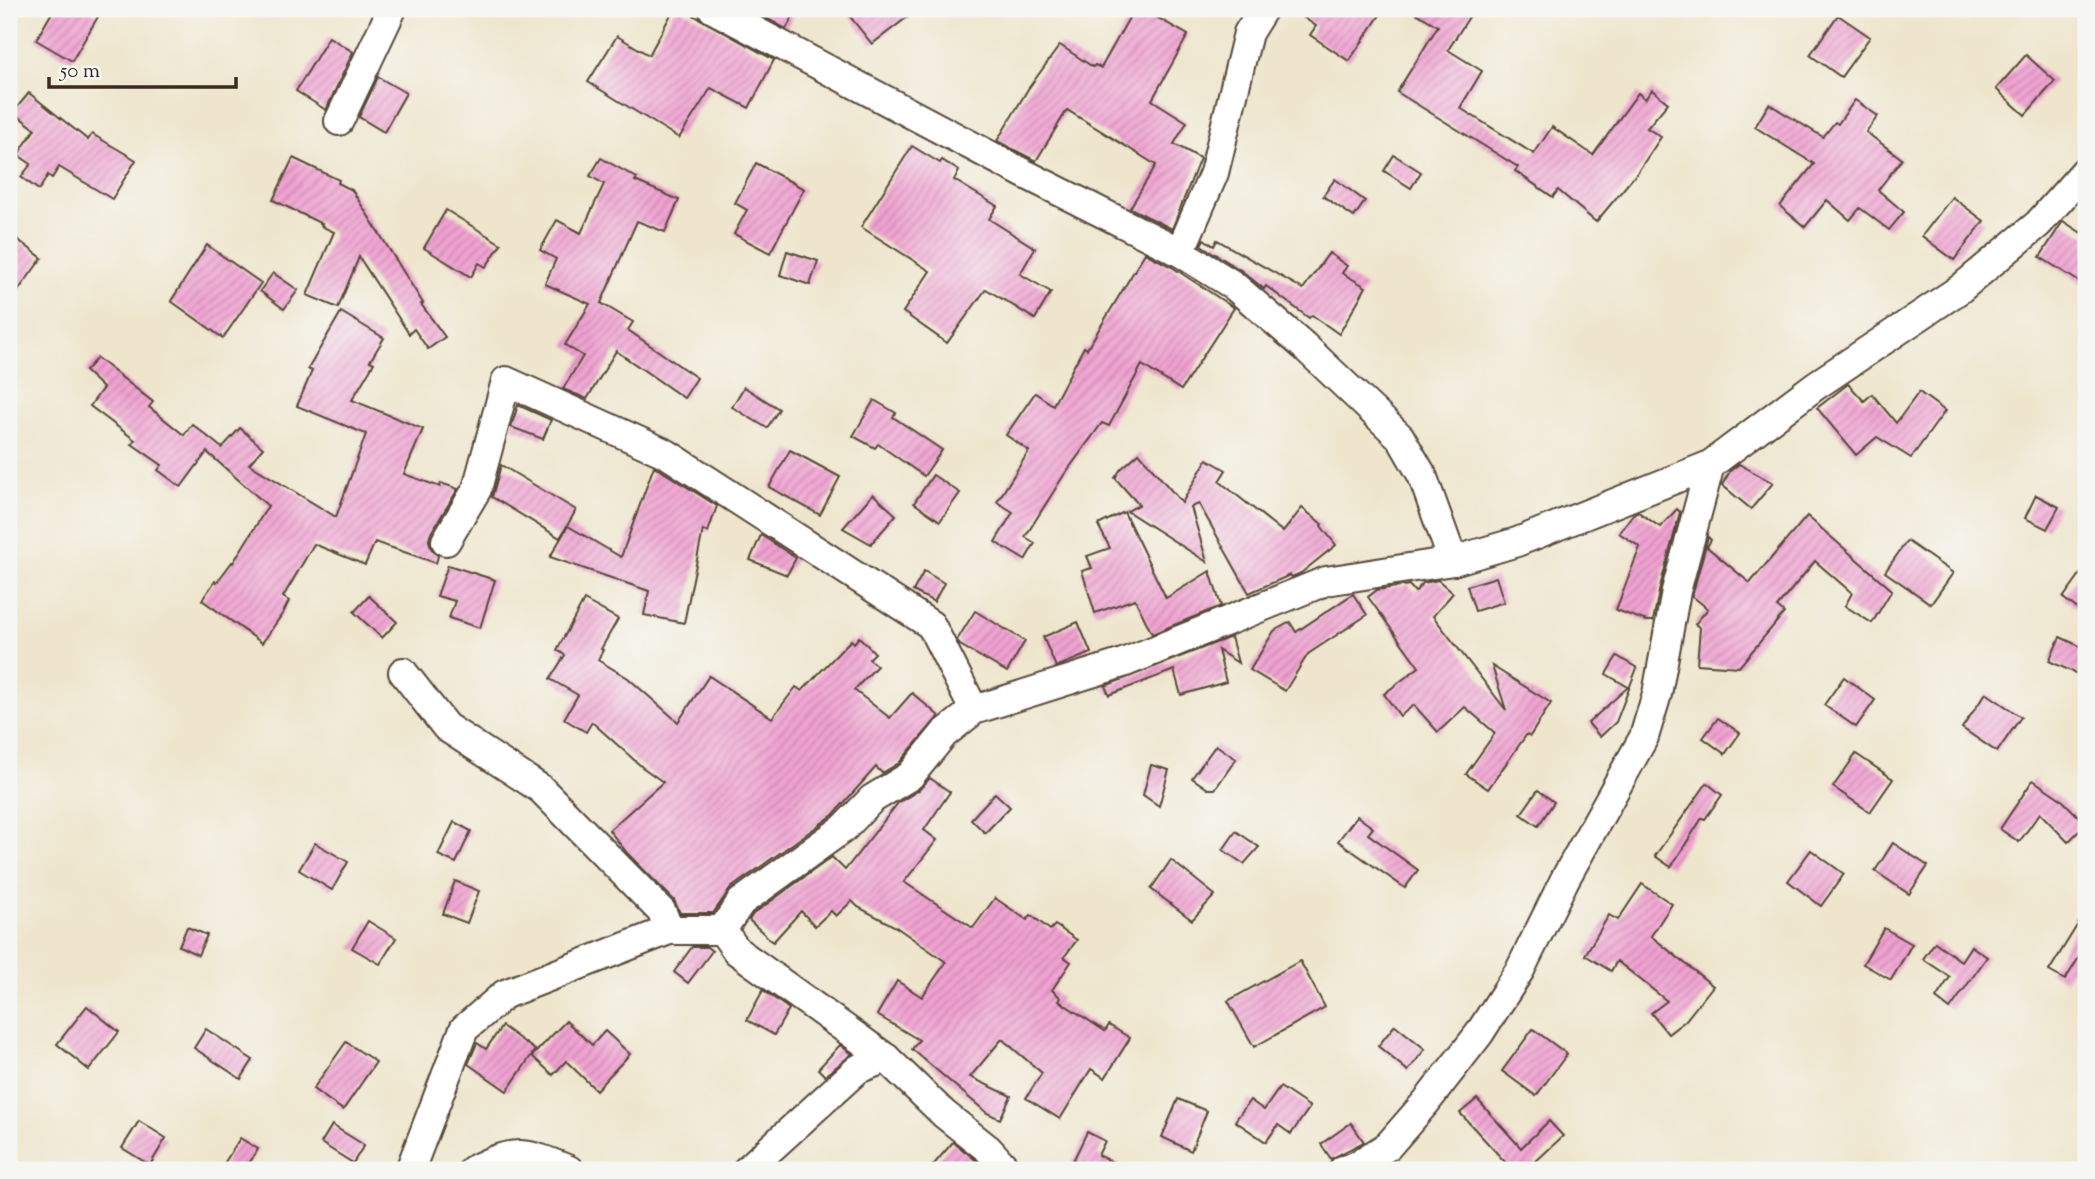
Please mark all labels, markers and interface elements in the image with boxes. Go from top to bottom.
scale bar [49,46,236,90]
text: 50 m [59,57,100,87]

